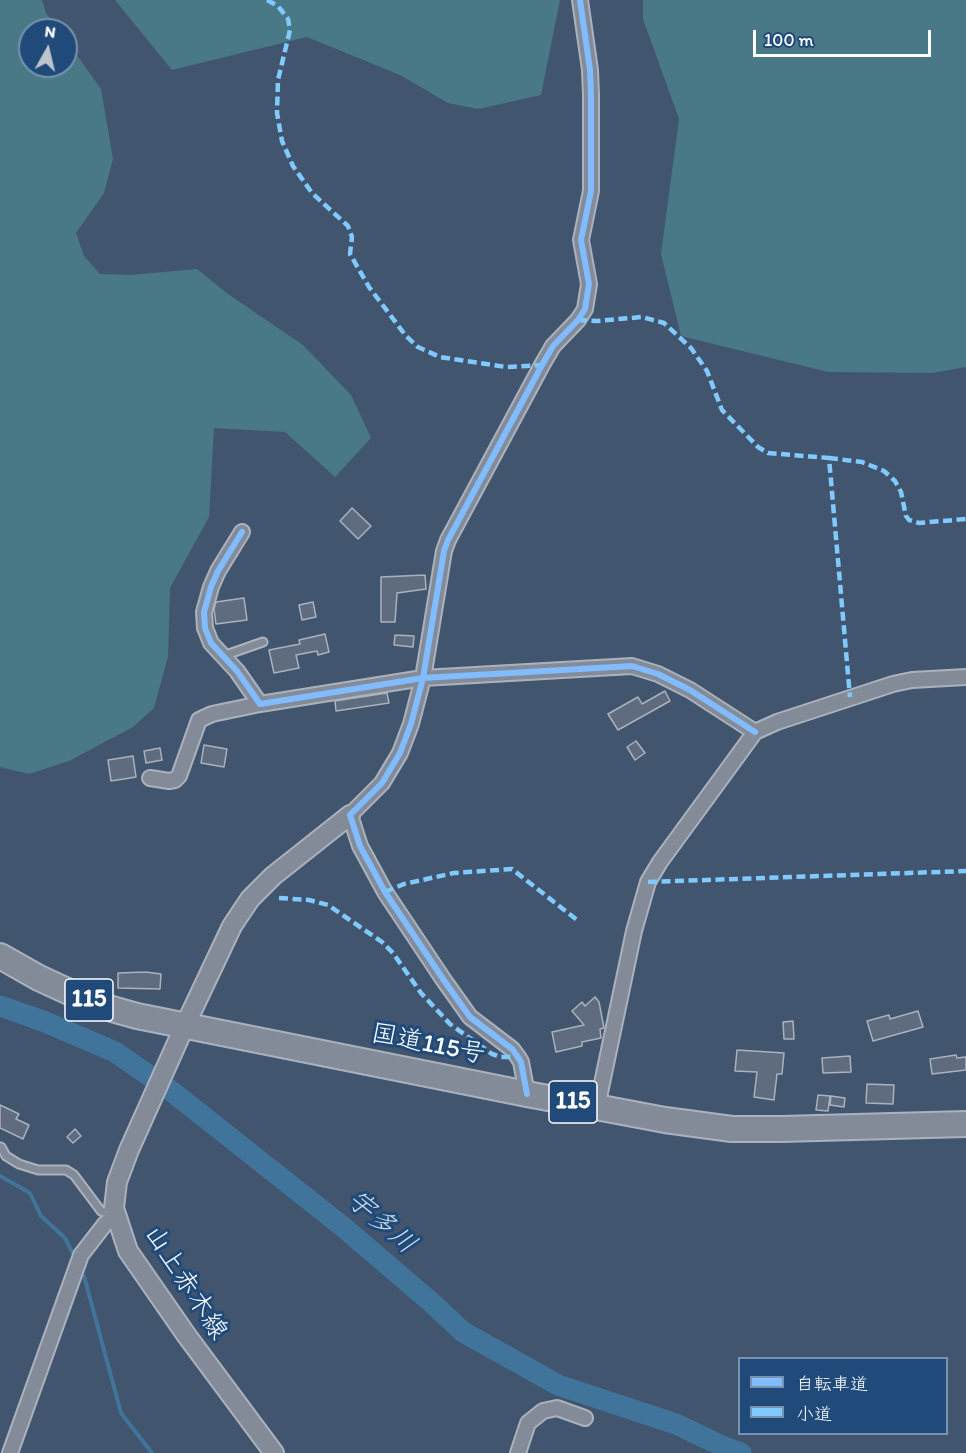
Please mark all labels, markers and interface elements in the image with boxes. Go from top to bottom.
north arrow [18,18,78,78]
scale bar [756,18,934,56]
text: N [44,22,57,42]
text: 100 m [764,29,814,51]
road number: 115 [65,979,113,1021]
street label: 国道115号 [368,1019,488,1071]
road number: 115 [549,1081,597,1123]
water label: 宇多川 [340,1184,422,1262]
street label: 山上赤木線 [137,1220,233,1346]
legend [738,1357,948,1435]
text: 自転車道 [796,1373,868,1395]
text: 小道 [796,1403,832,1425]

